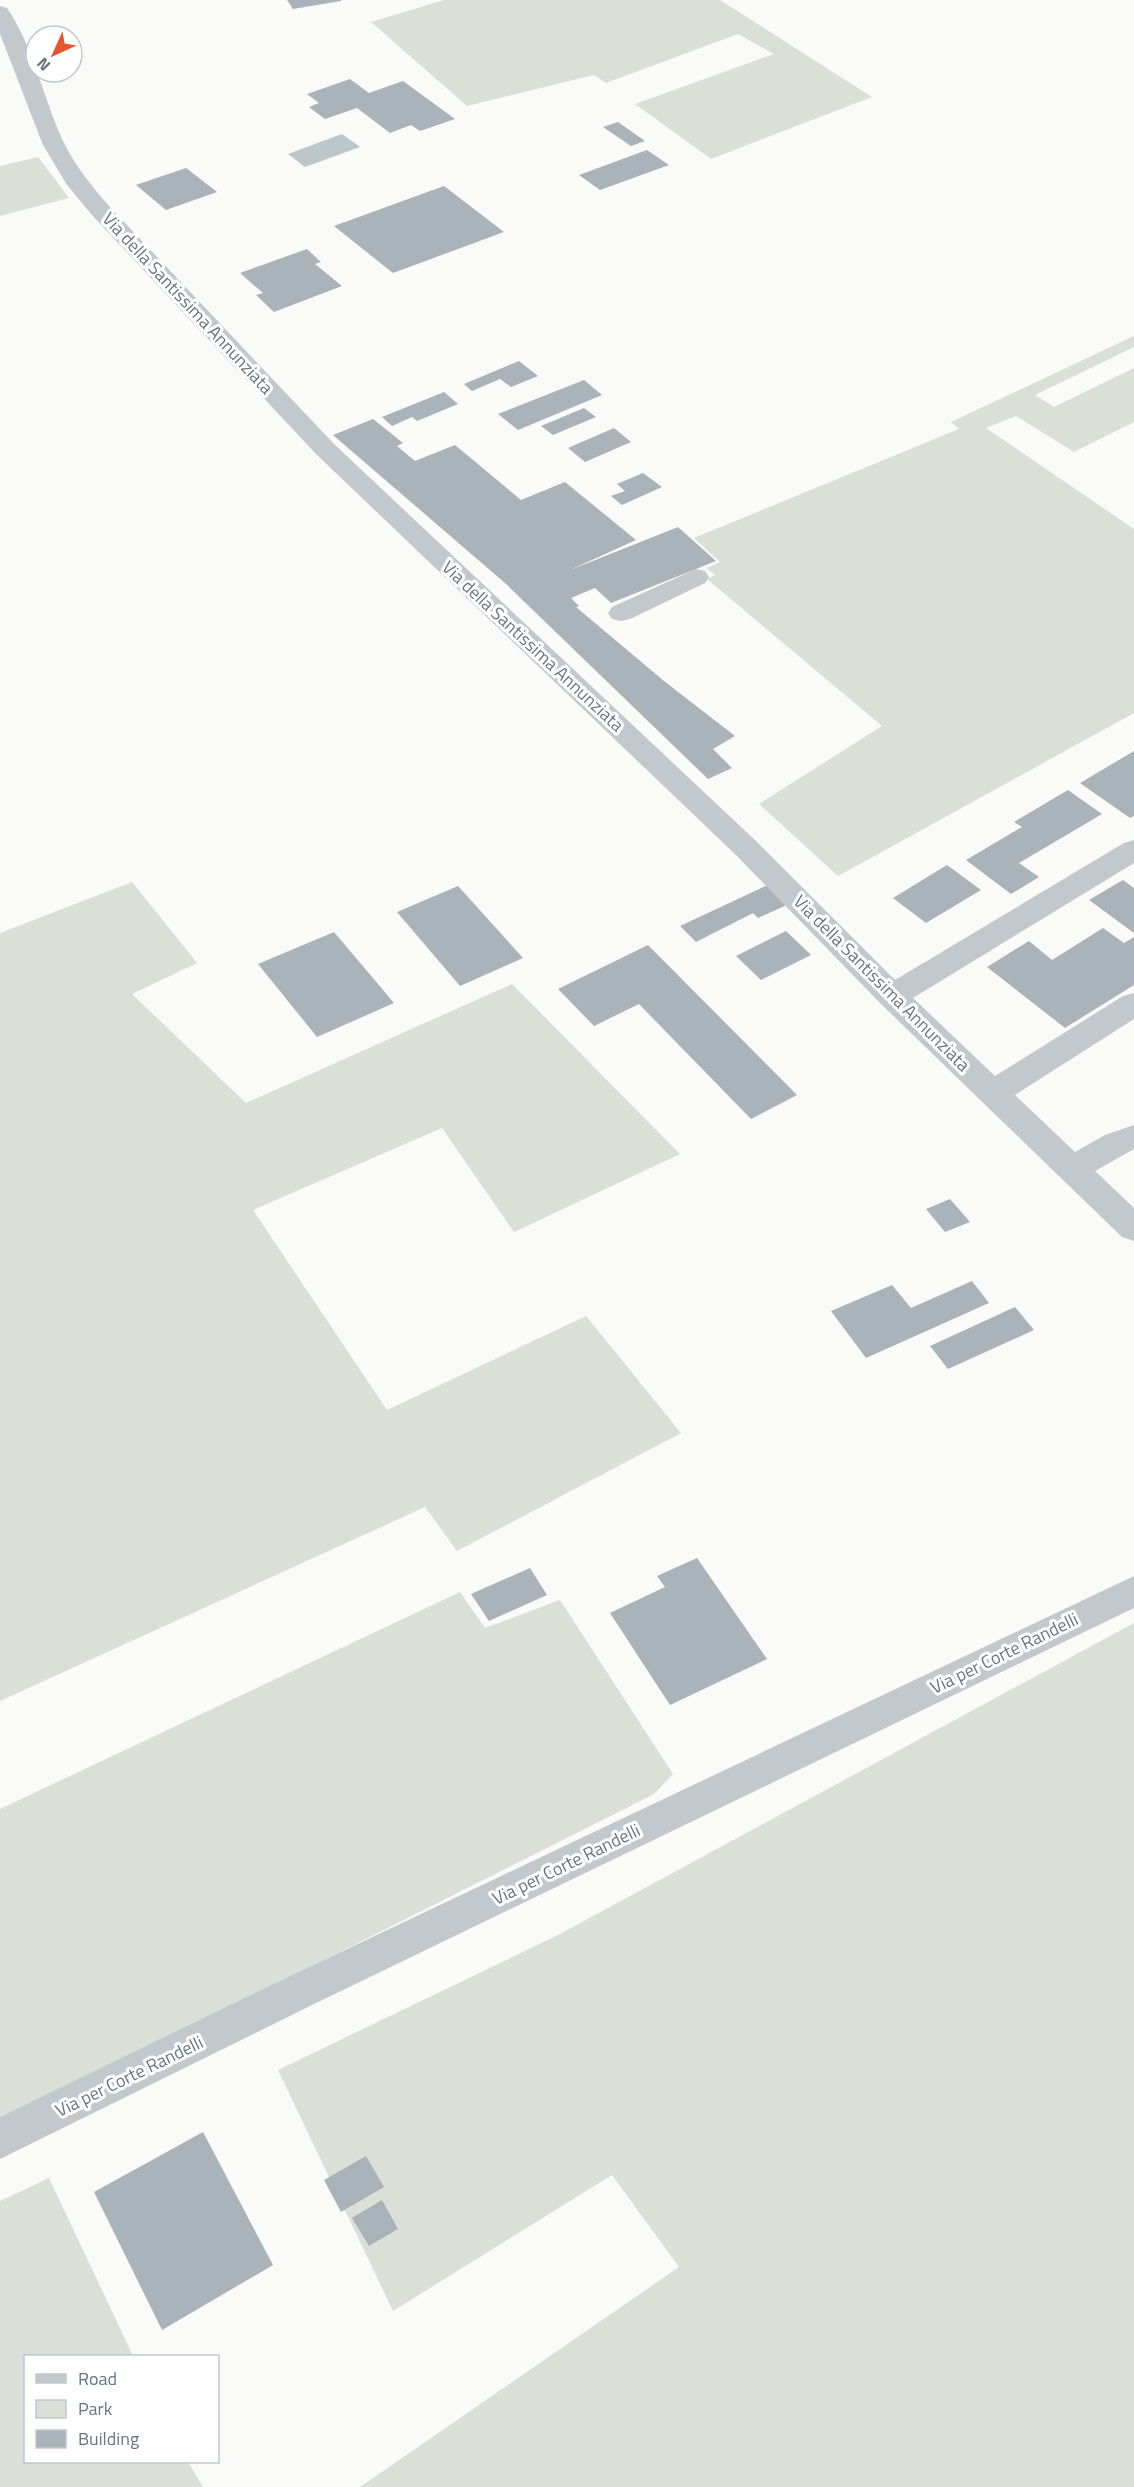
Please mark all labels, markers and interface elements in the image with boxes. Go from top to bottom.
north arrow [24,24,84,84]
text: N [31,52,56,77]
street label: Via della Santissima Annunziata [96,206,280,400]
street label: Via della Santissima Annunziata [436,554,630,738]
street label: Via della Santissima Annunziata [787,888,977,1078]
street label: Via per Corte Randelli [925,1605,1083,1701]
street label: Via per Corte Randelli [487,1816,645,1912]
street label: Via per Corte Randelli [50,2028,208,2124]
legend [24,2355,219,2463]
text: Road [78,2365,117,2392]
text: Park [78,2395,113,2422]
text: Building [78,2425,139,2452]

